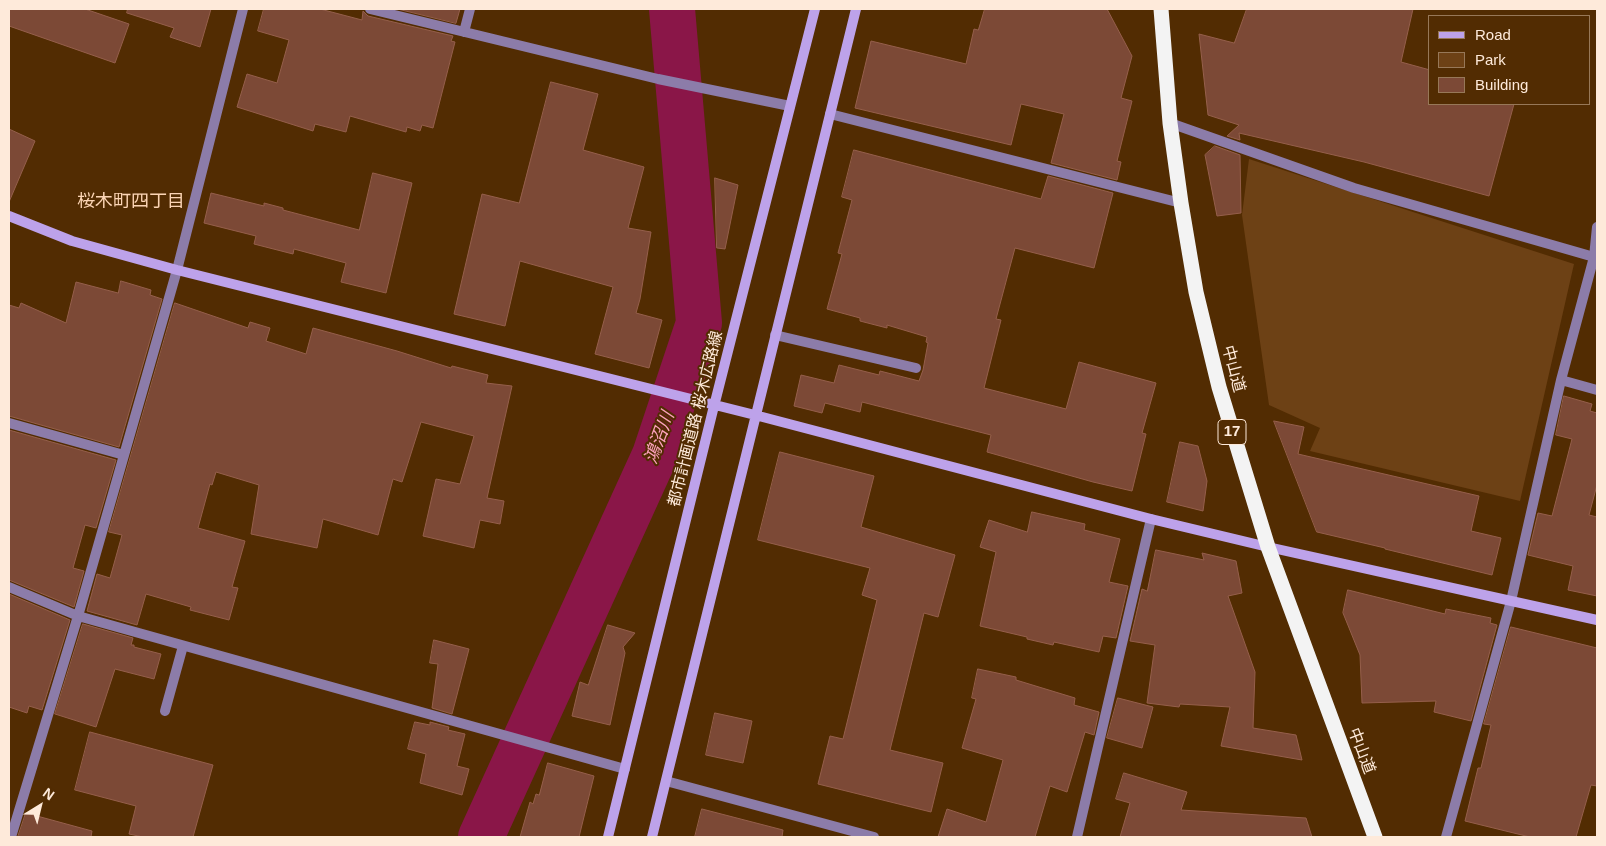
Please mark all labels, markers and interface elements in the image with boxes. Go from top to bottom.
legend [1428,15,1591,105]
text: Road [1475,26,1511,43]
text: Park [1475,51,1506,68]
text: Building [1475,76,1528,93]
district label: 桜木町四丁目 [77,191,185,213]
street label: 都市計画道路 桜木広路線 [665,329,727,509]
street label: 中山道 [1218,343,1248,395]
water label: 鴻沼川 [641,409,679,467]
road number: 17 [1218,420,1246,444]
street label: 中山道 [1343,725,1379,777]
north arrow [15,781,65,831]
text: N [40,784,58,803]

